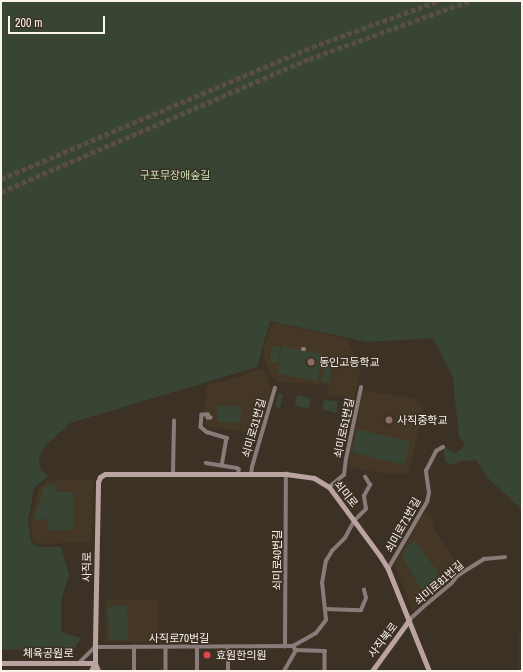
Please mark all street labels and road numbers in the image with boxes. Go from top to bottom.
street label: 쇠미로31번길 [239,397,269,459]
street label: 쇠미로51번길 [331,397,357,459]
street label: 쇠미로 [331,478,361,510]
street label: 쇠미로71번길 [383,495,423,555]
street label: 쇠미로40번길 [270,530,284,590]
street label: 사직로 [80,552,94,582]
street label: 쇠미로81번길 [412,558,466,608]
street label: 사직북로 [366,620,400,660]
street label: 사직로70번길 [149,631,209,645]
street label: 체육공원로 [23,646,73,660]

